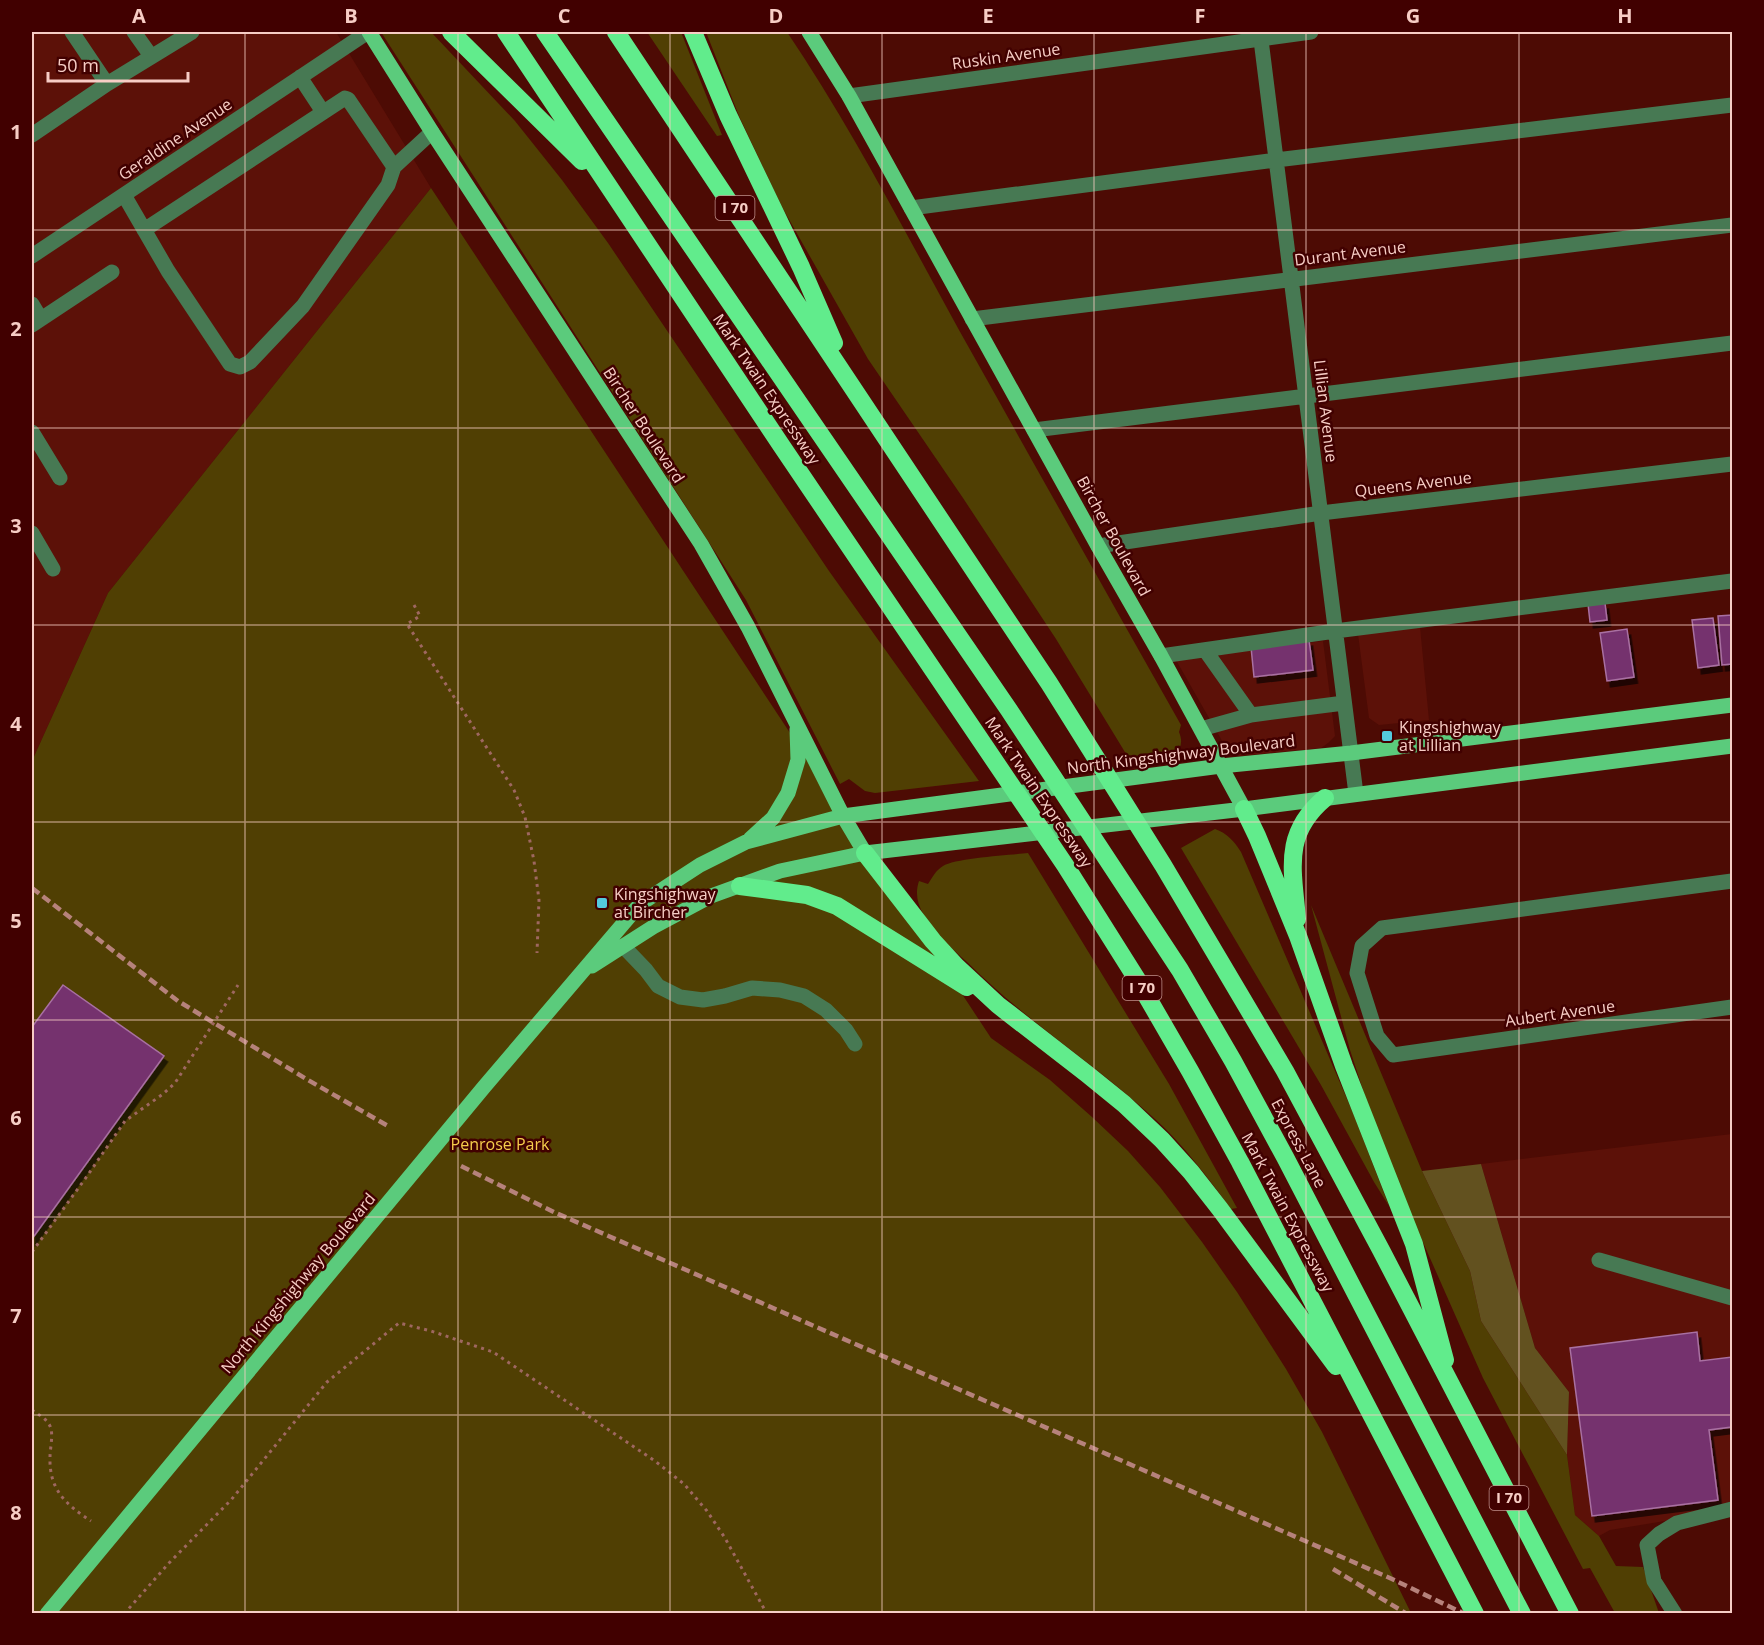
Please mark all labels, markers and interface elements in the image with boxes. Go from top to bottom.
text: A [132,2,146,29]
text: B [344,2,358,29]
text: C [558,2,571,29]
text: D [769,2,783,29]
text: E [982,2,994,29]
text: F [1195,2,1205,29]
text: G [1406,2,1420,29]
text: H [1617,2,1633,29]
street label: Ruskin Avenue [950,37,1062,75]
scale bar [48,45,188,83]
text: 50 m [57,53,99,77]
street label: Geraldine Avenue [114,93,236,185]
text: 1 [10,118,22,145]
road number: I 70 [716,196,754,220]
street label: Durant Avenue [1293,235,1407,271]
street label: Mark Twain Expressway [708,309,826,470]
text: 2 [10,315,22,342]
street label: Lillian Avenue [1309,359,1343,464]
street label: Bircher Boulevard [598,363,690,487]
street label: Queens Avenue [1353,466,1473,502]
street label: Bircher Boulevard [1072,472,1156,600]
text: 3 [10,512,22,539]
text: 4 [10,710,22,737]
street label: Mark Twain Expressway [980,712,1098,873]
place label: Kingshighway at Lillian [1399,716,1502,756]
street label: North Kingshighway Boulevard [1066,729,1296,779]
marker: Kingshighway at Lillian [1380,729,1394,743]
place label: Kingshighway at Bircher [614,883,717,923]
marker: Kingshighway at Bircher [595,896,609,910]
text: 5 [10,907,22,934]
road number: I 70 [1122,976,1162,1000]
street label: Aubert Avenue [1504,994,1616,1032]
street label: Express Lane [1266,1095,1332,1191]
text: 6 [10,1104,22,1131]
street label: Mark Twain Expressway [1237,1128,1340,1296]
park label: Penrose Park [451,1133,550,1155]
street label: North Kingshighway Boulevard [216,1188,380,1378]
text: 7 [10,1302,22,1329]
road number: I 70 [1490,1486,1528,1510]
text: 8 [10,1499,22,1526]

